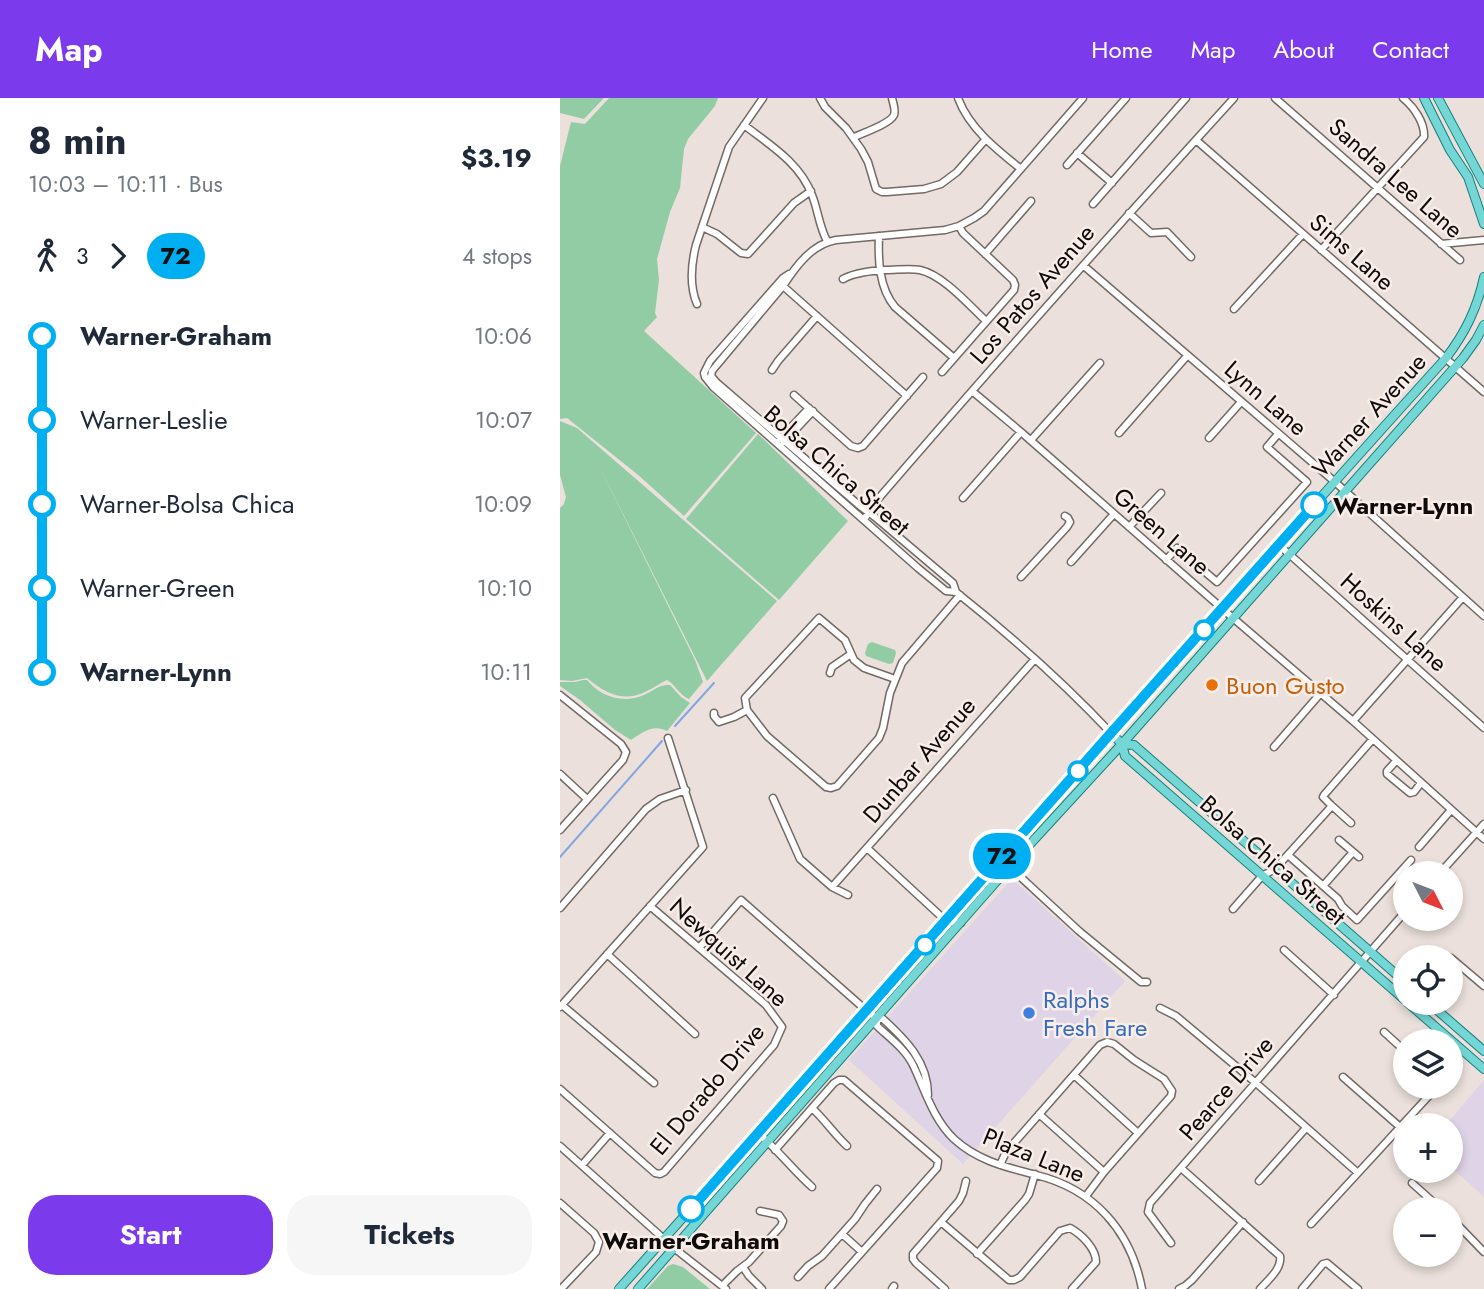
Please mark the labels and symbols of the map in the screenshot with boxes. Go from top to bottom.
street label: Sandra Lee Lane [1321,110,1471,246]
street label: Sims Lane [1302,205,1402,299]
street label: Los Patos Avenue [961,216,1103,372]
street label: Warner Avenue [1304,345,1434,485]
street label: Lynn Lane [1217,352,1315,444]
street label: Bolsa Chica Street [756,397,918,543]
street label: Green Lane [1106,479,1218,583]
place label: Warner-Lynn [1333,488,1473,523]
marker: Warner-Lynn [1301,492,1327,518]
street label: Hoskins Lane [1333,564,1455,680]
unlabelled marker [1194,620,1214,640]
place label: Buon Gusto [1226,668,1345,703]
marker: Buon Gusto [1204,677,1220,693]
street label: Dunbar Avenue [854,689,984,831]
unlabelled marker [1068,761,1088,781]
street label: Bolsa Chica Street [1192,787,1354,933]
line badge: 72 [970,833,1034,879]
north arrow [1393,861,1463,931]
street label: Newquist Lane [662,889,796,1015]
unlabelled marker [915,935,935,955]
place label: Ralphs Fresh Fare [1043,982,1147,1045]
marker: Ralphs Fresh Fare [1021,1005,1037,1021]
street label: El Dorado Drive [641,1016,773,1162]
street label: Pearce Drive [1171,1028,1281,1148]
street label: Plaza Lane [978,1119,1090,1191]
marker: Warner-Graham [678,1196,704,1222]
place label: Warner-Graham [602,1223,780,1258]

